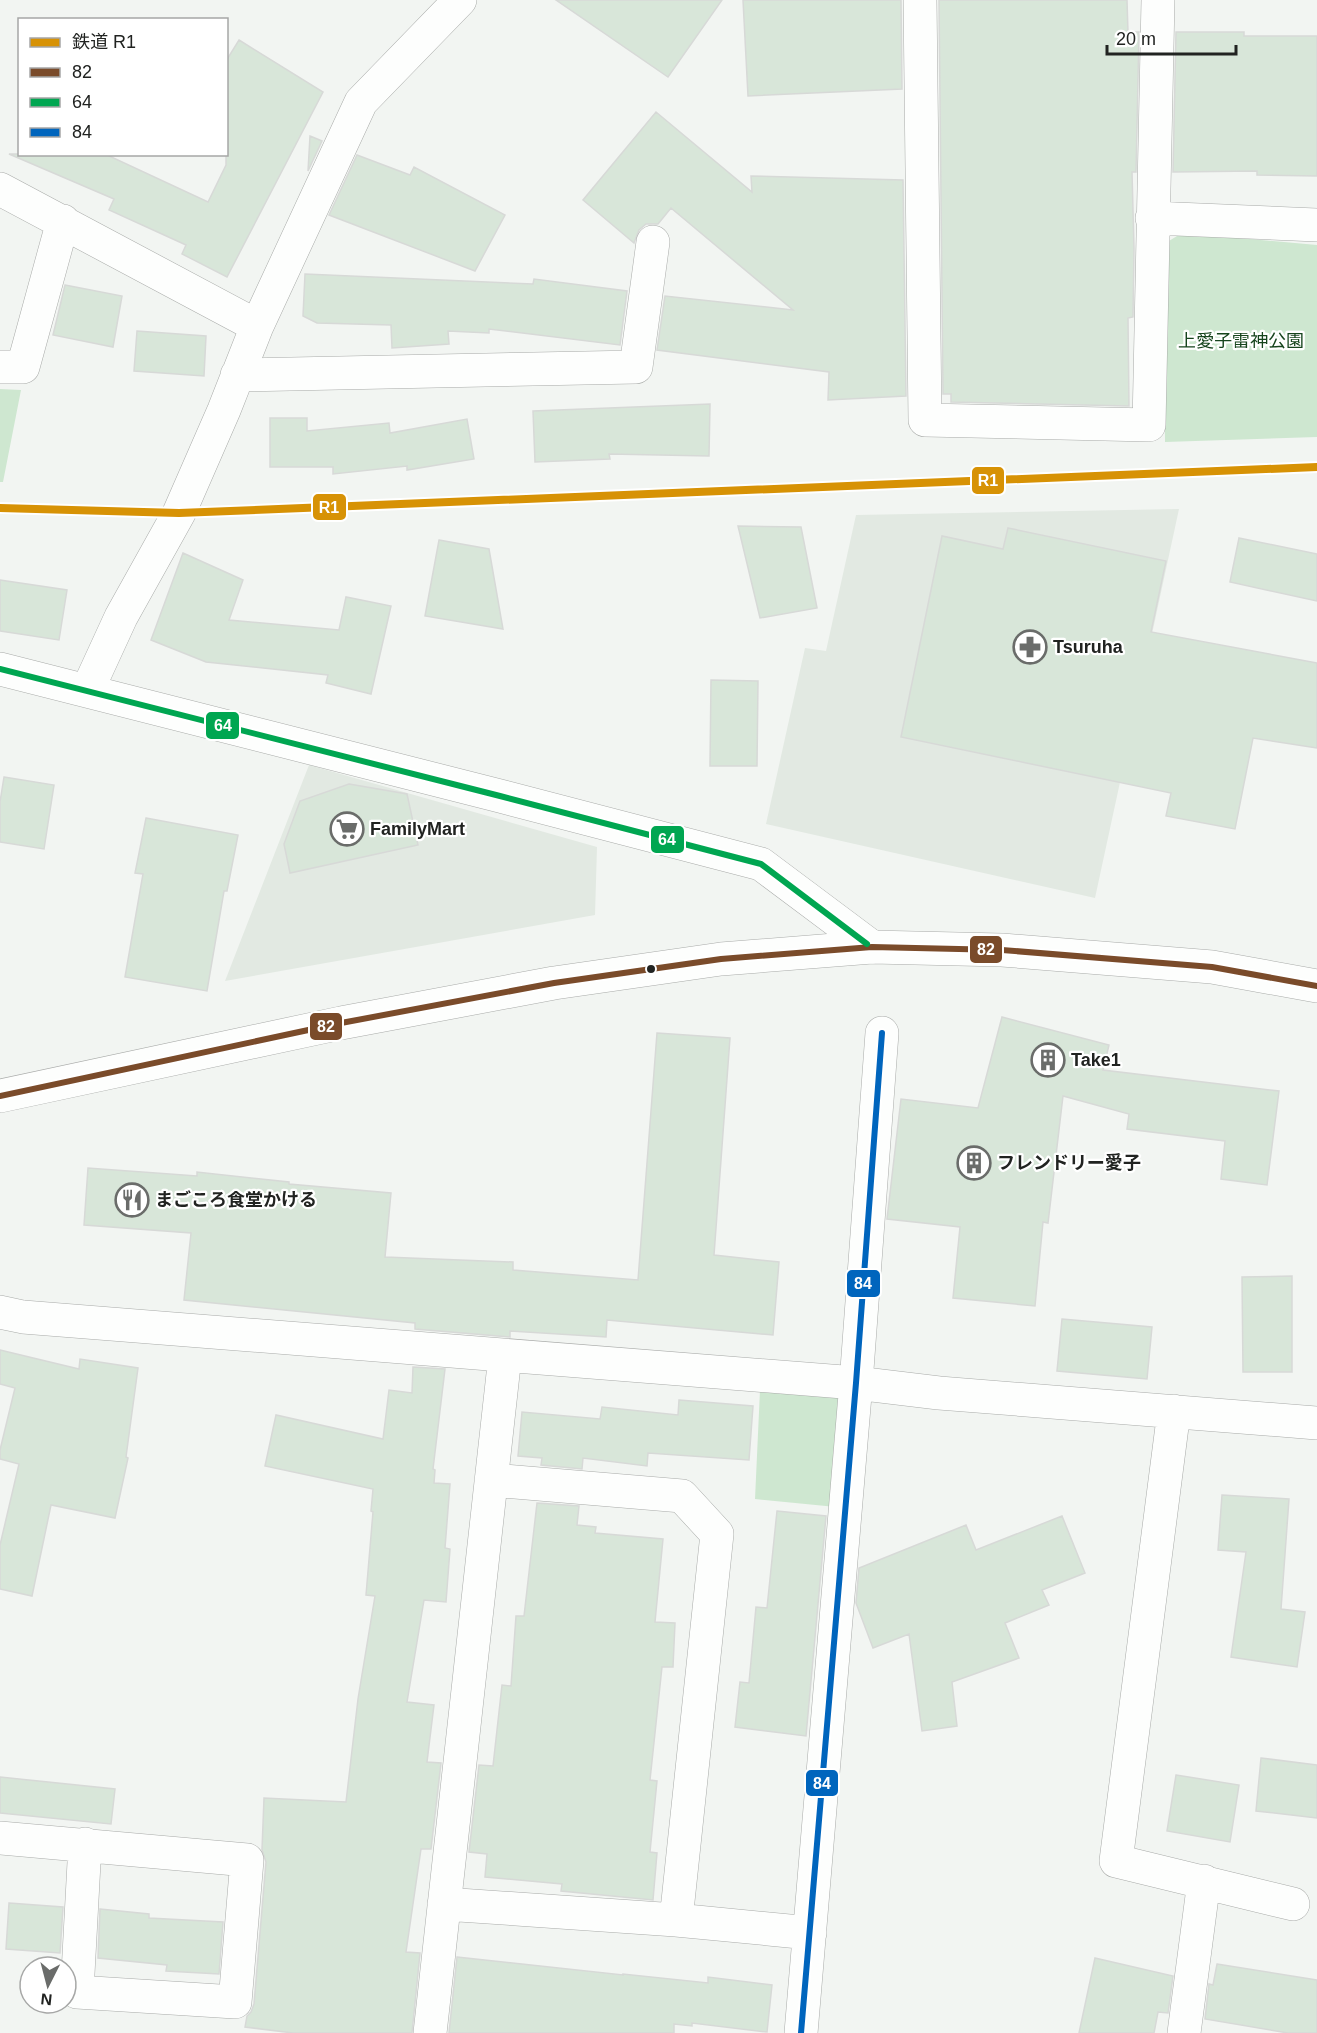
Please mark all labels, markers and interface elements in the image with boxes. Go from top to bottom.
legend [18,18,228,156]
scale bar [1107,18,1236,56]
text: 20 m [1116,29,1156,49]
text: 鉄道 R1 [72,32,136,52]
text: 82 [72,62,92,82]
text: 64 [72,92,92,112]
text: 84 [72,122,92,142]
park label: 上愛子雷神公園 [1178,331,1304,351]
line badge: R1 [971,466,1005,495]
text: R1 [978,472,998,489]
line badge: R1 [312,493,347,521]
text: R1 [319,499,339,516]
pharmacy icon: Tsuruha [1012,629,1048,665]
place label: Tsuruha [1053,637,1124,657]
line badge: 64 [205,711,240,740]
text: 64 [214,717,232,734]
supermarket icon: FamilyMart [329,811,365,847]
place label: FamilyMart [370,819,465,839]
line badge: 64 [650,825,685,854]
text: 64 [658,831,676,848]
line badge: 82 [969,935,1003,964]
text: 82 [977,941,995,958]
unlabelled marker [645,963,657,975]
line badge: 82 [309,1012,343,1041]
text: 82 [317,1018,335,1035]
building icon: Take1 [1030,1042,1066,1078]
place label: Take1 [1071,1050,1121,1070]
building icon: フレンドリー愛子 [956,1145,992,1181]
place label: フレンドリー愛子 [997,1153,1141,1173]
restaurant icon: まごころ食堂かける [114,1182,150,1218]
place label: まごころ食堂かける [155,1190,317,1210]
line badge: 84 [846,1269,881,1298]
text: 84 [854,1275,872,1292]
line badge: 84 [805,1769,839,1797]
text: 84 [813,1775,831,1792]
north arrow [18,1955,78,2015]
text: N [40,1990,53,2008]

